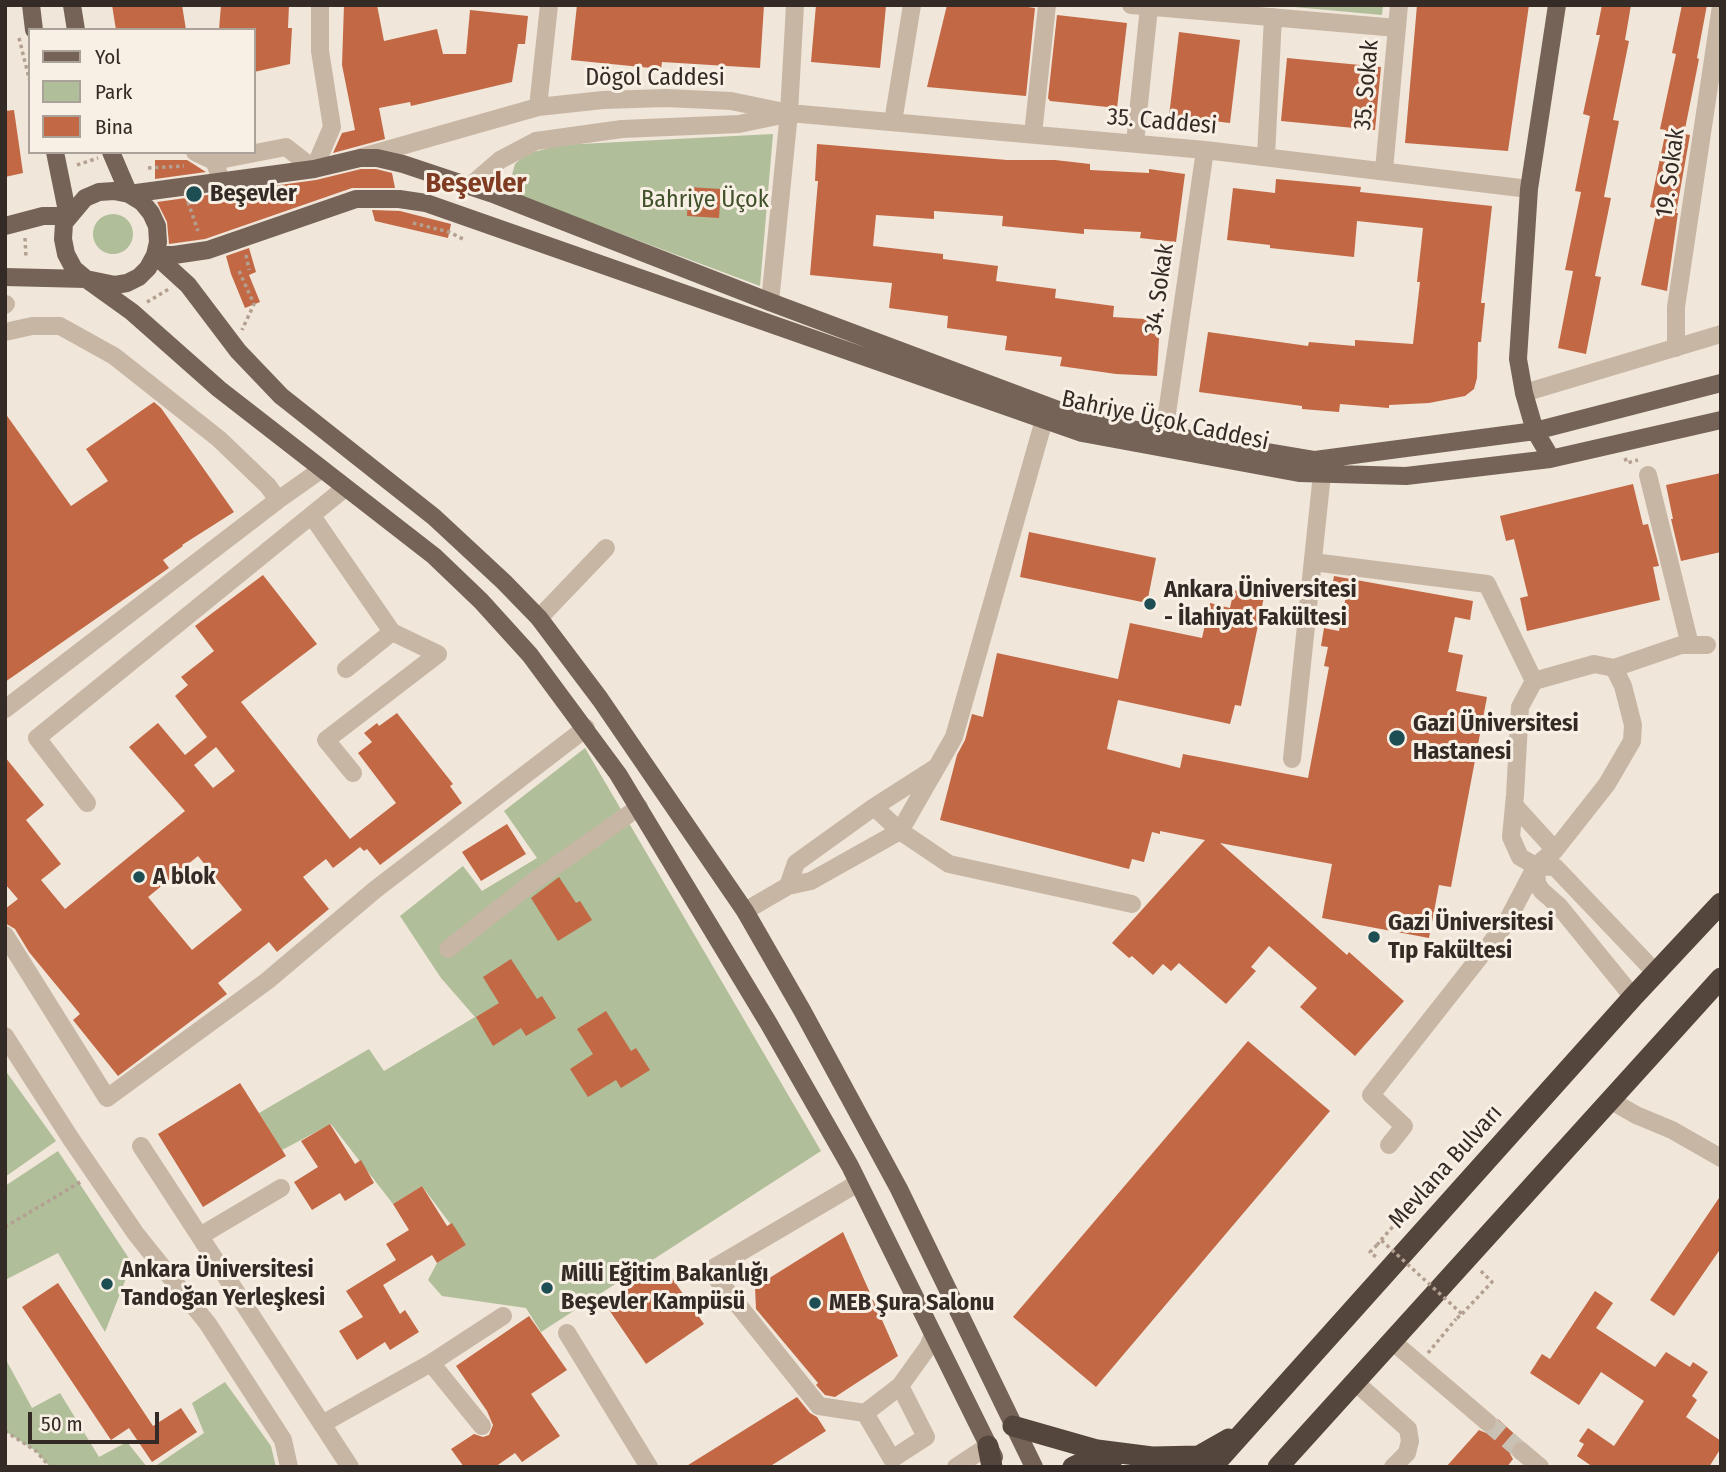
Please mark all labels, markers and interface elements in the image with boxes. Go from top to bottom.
legend [28,28,256,154]
street label: 35. Sokak [1349,38,1385,132]
text: Yol [95,44,121,70]
street label: Dögol Caddesi [585,64,725,92]
text: Park [95,79,132,105]
street label: 35. Caddesi [1106,103,1218,141]
text: Bina [95,114,133,140]
street label: 19. Sokak [1650,126,1692,220]
district label: Beşevler [425,167,527,201]
place label: Beşevler [210,180,297,208]
marker: Beşevler [184,184,204,204]
park label: Bahriye Üçok [641,186,769,214]
street label: 34. Sokak [1139,242,1181,336]
street label: Bahriye Üçok Caddesi [1059,385,1271,457]
place label: Ankara Üniversitesi - İlahiyat Fakültesi [1164,576,1357,632]
marker: Ankara Üniversitesi - İlahiyat Fakültesi [1142,596,1158,612]
place label: Gazi Üniversitesi Hastanesi [1413,710,1579,766]
marker: Gazi Üniversitesi Hastanesi [1387,728,1407,748]
place label: A blok [153,863,216,891]
marker: A blok [131,869,147,885]
place label: Gazi Üniversitesi Tıp Fakültesi [1388,909,1554,965]
marker: Gazi Üniversitesi Tıp Fakültesi [1366,929,1382,945]
street label: Mevlana Bulvarı [1383,1099,1509,1235]
place label: Ankara Üniversitesi Tandoğan Yerleşkesi [121,1256,325,1312]
place label: Milli Eğitim Bakanlığı Beşevler Kampüsü [561,1260,768,1316]
marker: Ankara Üniversitesi Tandoğan Yerleşkesi [99,1276,115,1292]
marker: Milli Eğitim Bakanlığı Beşevler Kampüsü [539,1280,555,1296]
place label: MEB Şura Salonu [829,1289,994,1317]
marker: MEB Şura Salonu [807,1295,823,1311]
scale bar [32,1398,163,1442]
text: 50 m [41,1411,83,1437]

